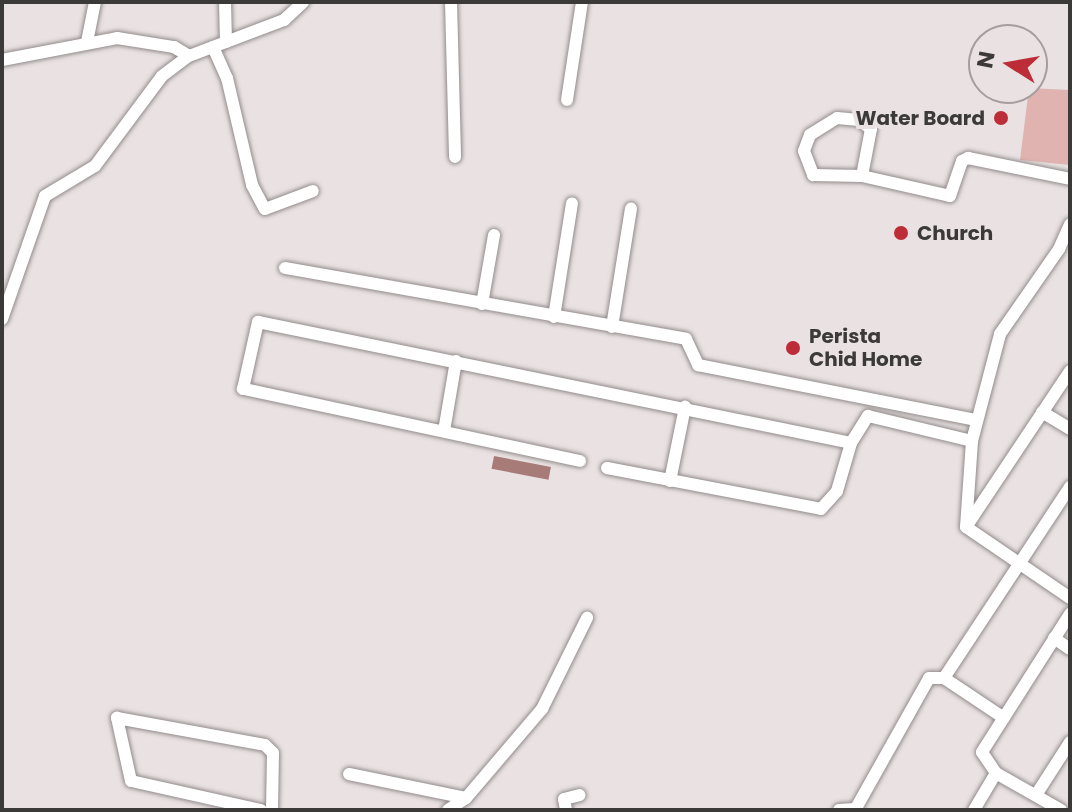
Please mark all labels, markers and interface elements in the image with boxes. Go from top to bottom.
north arrow [968,24,1048,104]
text: N [969,49,1003,71]
place label: Water Board [856,106,985,130]
marker: Water Board [992,109,1010,127]
place label: Church [917,221,993,245]
marker: Church [892,224,910,242]
place label: Perista Chid Home [809,324,922,371]
marker: Perista Chid Home [784,339,802,357]

